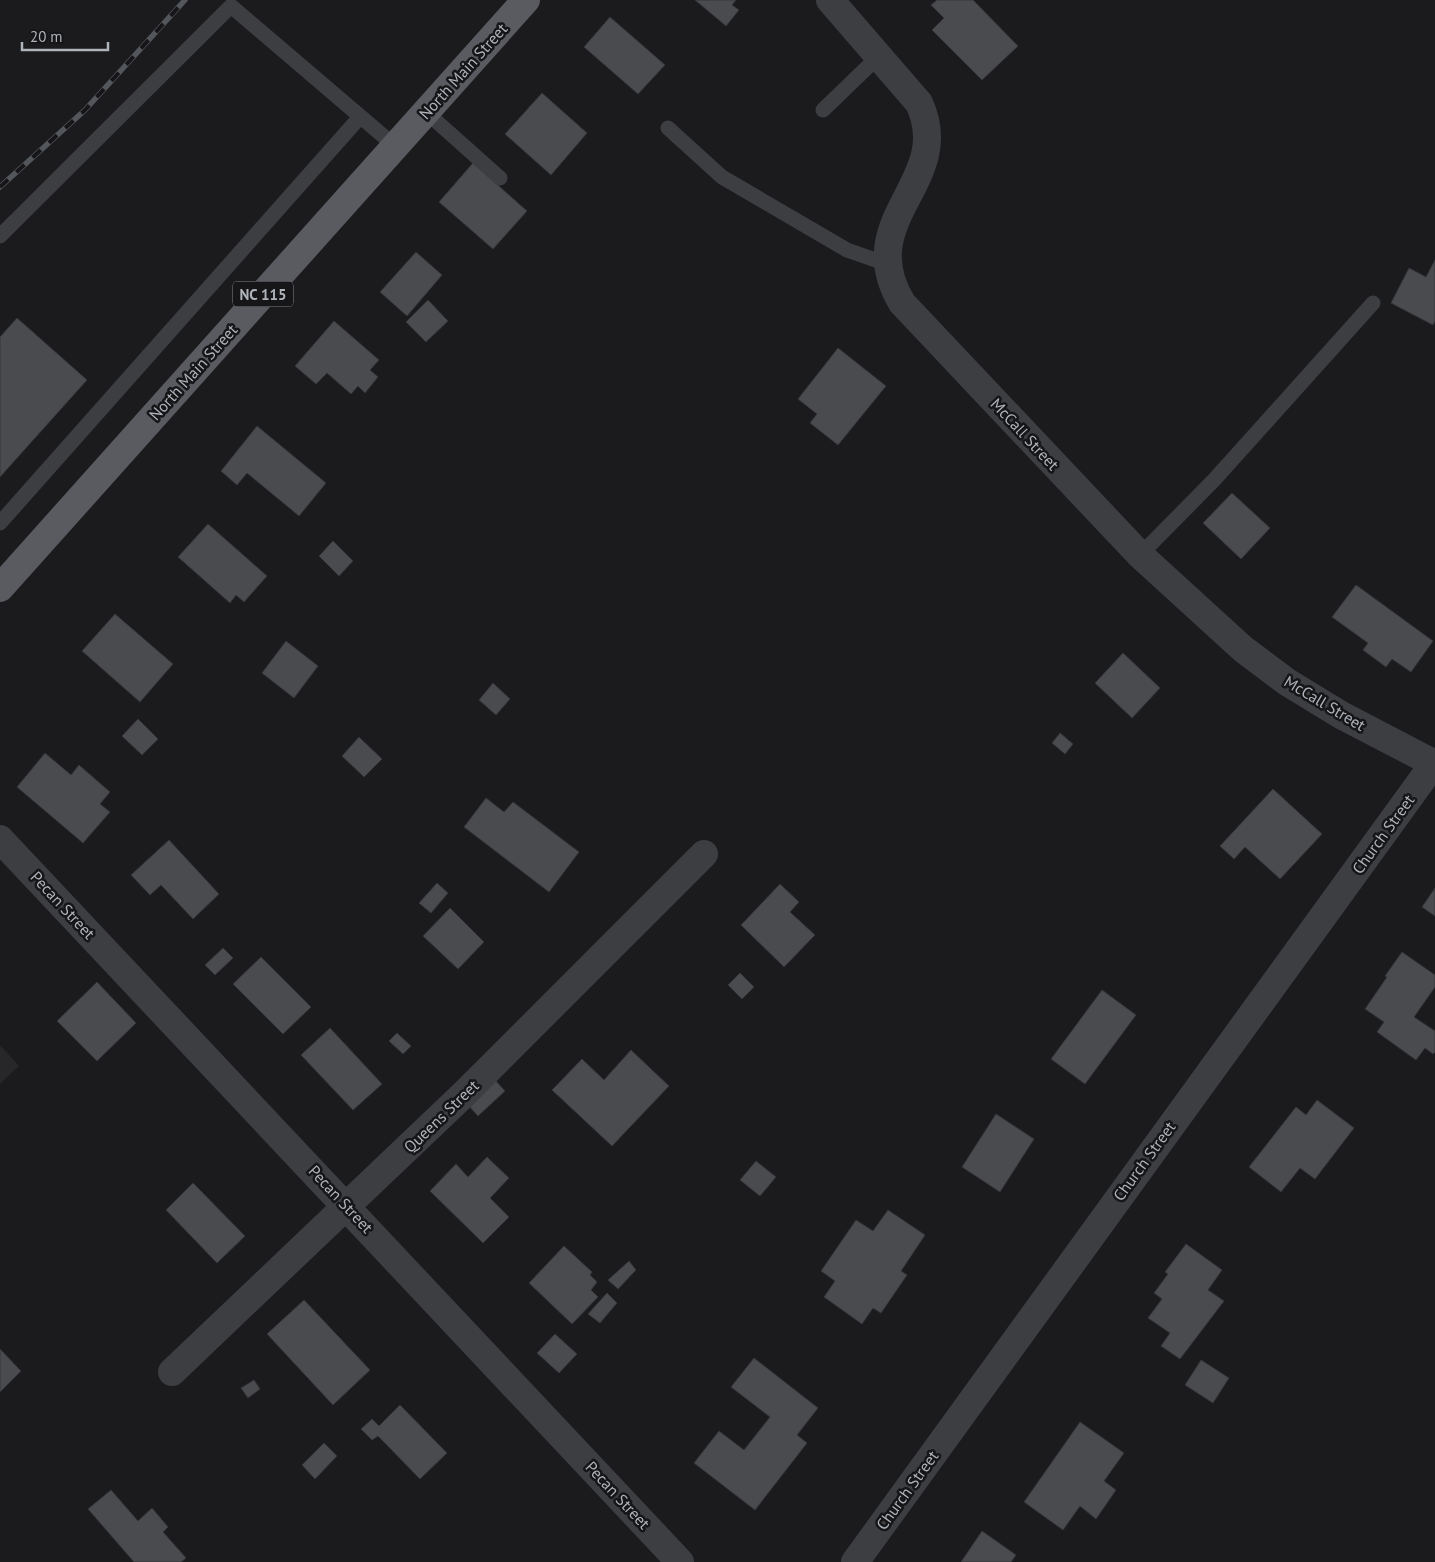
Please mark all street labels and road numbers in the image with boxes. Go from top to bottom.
street label: North Main Street [415,18,512,123]
road number: NC 115 [233,282,293,306]
street label: North Main Street [145,319,242,424]
street label: McCall Street [987,394,1064,475]
street label: McCall Street [1281,671,1370,735]
street label: Church Street [1348,790,1419,878]
street label: Pecan Street [27,867,100,943]
street label: Queens Street [399,1075,483,1157]
street label: Church Street [1109,1117,1180,1205]
street label: Pecan Street [305,1161,378,1237]
street label: Church Street [872,1446,943,1534]
street label: Pecan Street [582,1457,655,1533]

